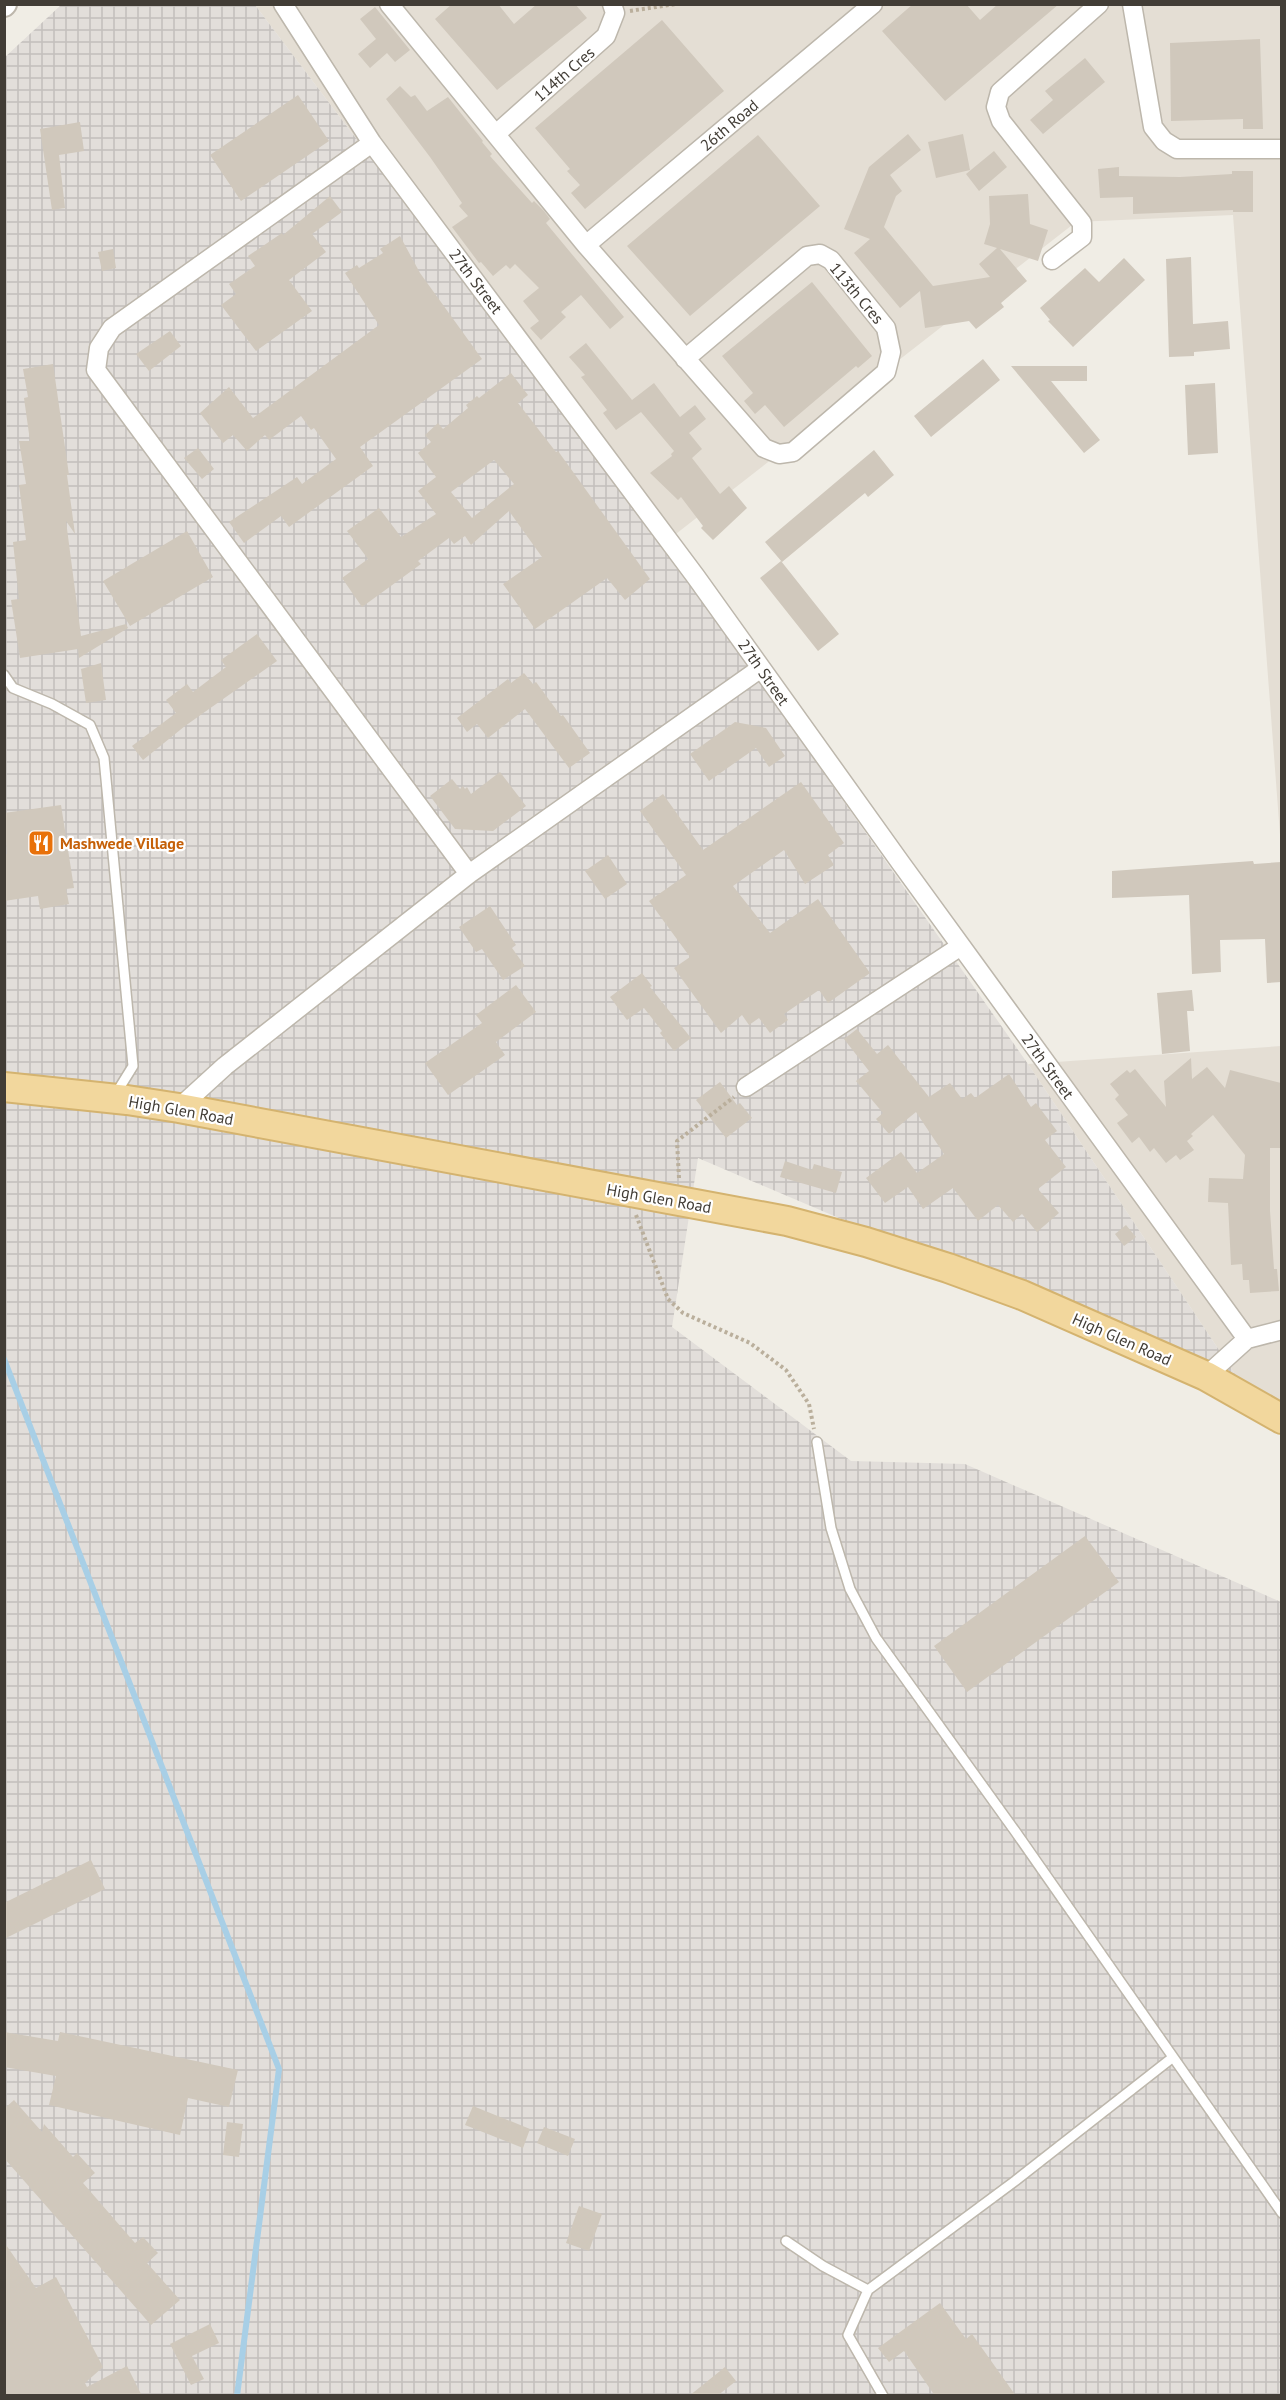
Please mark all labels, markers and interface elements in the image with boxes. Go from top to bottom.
street label: 114th Cres [530,42,599,106]
street label: 26th Road [696,95,762,155]
street label: 27th Street [445,244,507,318]
street label: 113th Cres [826,258,889,328]
street label: 27th Street [734,635,794,709]
restaurant icon: Mashwede Village [26,828,56,858]
place label: Mashwede Village [60,833,184,853]
street label: 27th Street [1017,1029,1079,1103]
street label: High Glen Road [127,1091,235,1129]
street label: High Glen Road [605,1179,713,1217]
street label: High Glen Road [1069,1308,1175,1370]

